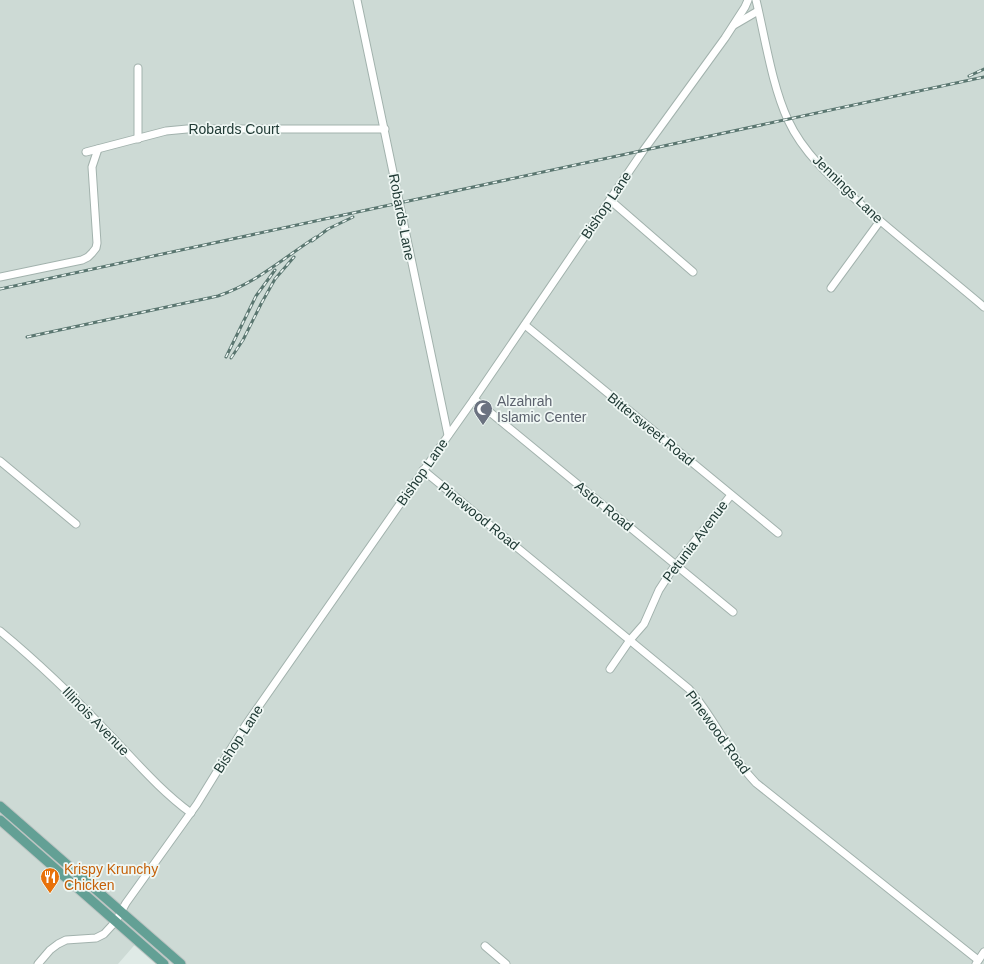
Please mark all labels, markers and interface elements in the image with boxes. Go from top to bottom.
street label: Robards Court [188,121,280,137]
street label: Jennings Lane [810,152,886,227]
street label: Bishop Lane [578,168,635,242]
street label: Robards Lane [386,172,418,262]
street label: Bittersweet Road [605,389,697,469]
place label: Alzahrah Islamic Center [497,393,587,425]
mosque icon: Alzahrah Islamic Center [472,398,494,426]
street label: Bishop Lane [393,435,451,508]
street label: Astor Road [572,478,636,534]
street label: Pinewood Road [436,479,522,553]
street label: Petunia Avenue [659,497,731,585]
street label: Illinois Avenue [59,683,133,759]
street label: Pinewood Road [682,687,754,777]
street label: Bishop Lane [210,702,266,776]
place label: Krispy Krunchy Chicken [64,861,158,893]
restaurant icon: Krispy Krunchy Chicken [39,866,61,894]

